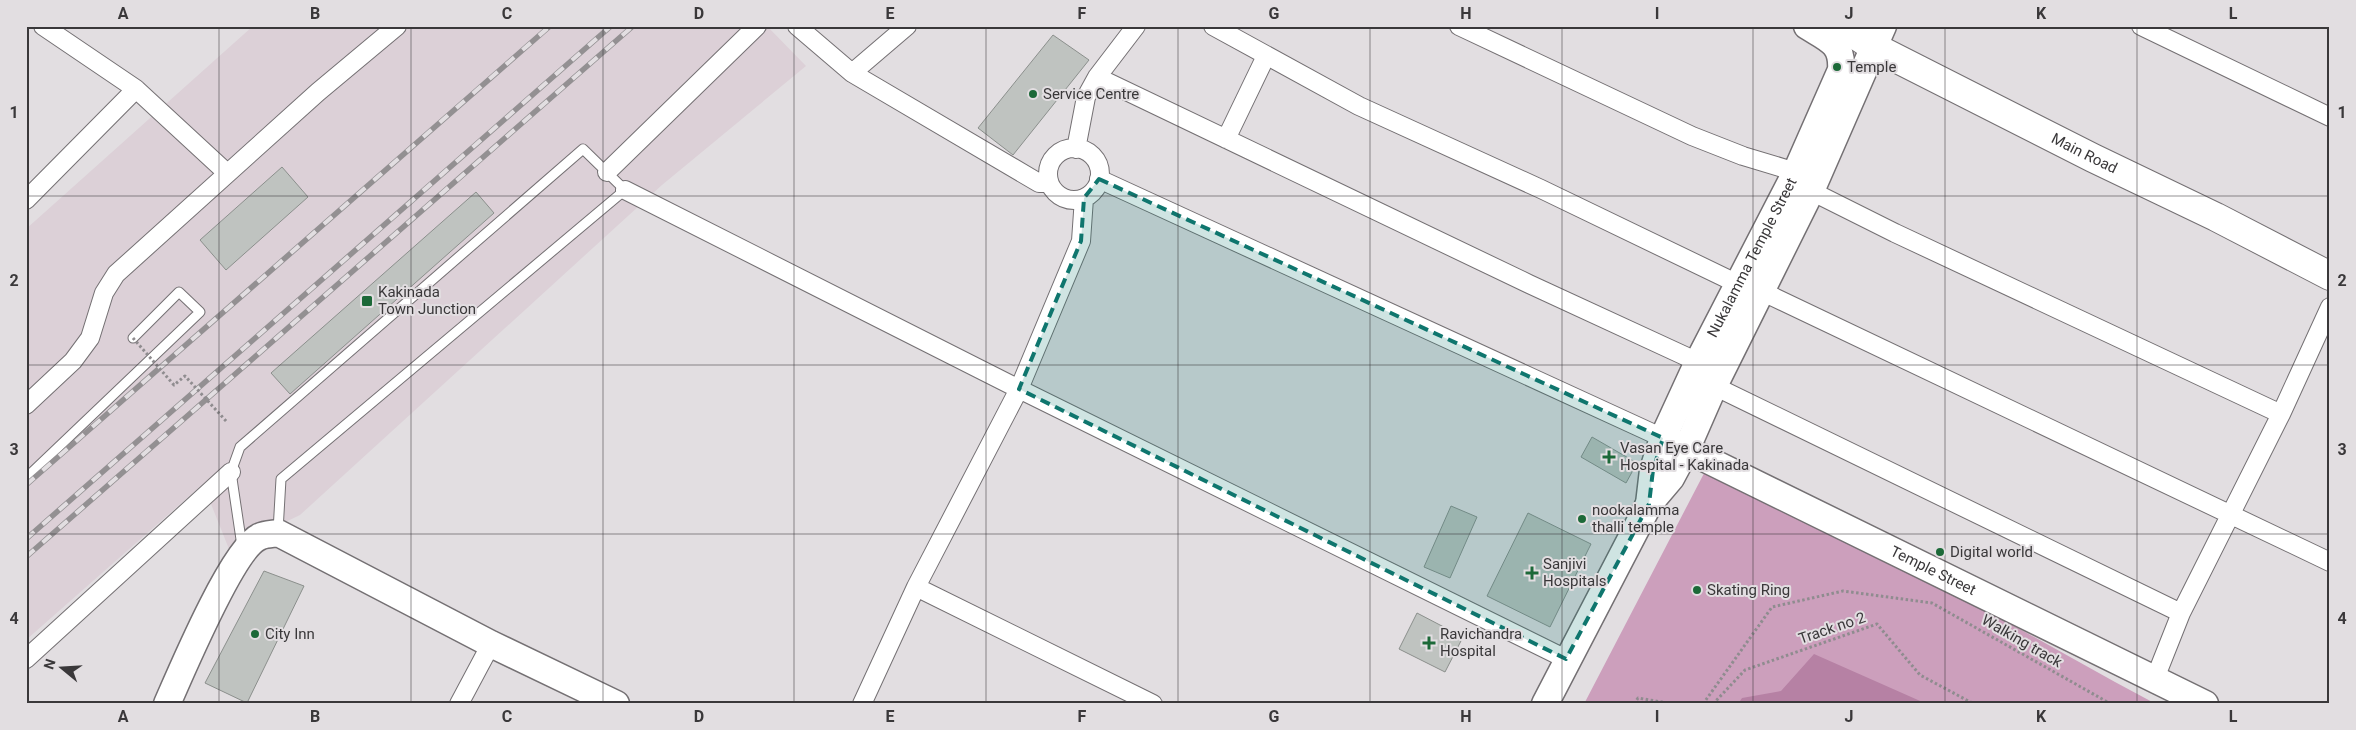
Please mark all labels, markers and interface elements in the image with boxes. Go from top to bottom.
text: A [118,4,129,23]
text: B [310,4,320,23]
text: C [502,4,512,23]
text: D [694,4,704,23]
text: E [886,4,895,23]
text: F [1078,4,1087,23]
text: G [1269,4,1280,23]
text: H [1460,4,1472,23]
text: I [1655,4,1659,23]
text: J [1845,4,1853,23]
text: K [2036,4,2047,23]
text: L [2229,4,2238,23]
place label: Temple [1847,58,1896,76]
marker: Temple [1831,61,1843,73]
place label: Service Centre [1043,85,1139,103]
marker: Service Centre [1027,88,1039,100]
text: 1 [9,103,19,122]
text: 1 [2337,103,2347,122]
street label: Main Road [2048,129,2120,177]
street label: Nukalamma Temple Street [1703,175,1801,340]
text: 2 [9,271,19,290]
text: 2 [2337,271,2347,290]
place label: Kakinada Town Junction [378,283,476,318]
marker: Kakinada Town Junction [360,294,374,308]
place label: Vasan Eye Care Hospital - Kakinada [1620,439,1749,474]
text: 3 [9,440,19,459]
text: 3 [2337,440,2347,459]
marker: Vasan Eye Care Hospital - Kakinada [1602,450,1616,464]
place label: nookalamma thalli temple [1592,501,1679,536]
marker: nookalamma thalli temple [1576,513,1588,525]
street label: Temple Street [1888,542,1979,599]
place label: Digital world [1950,543,2033,561]
marker: Digital world [1934,546,1946,558]
place label: Sanjivi Hospitals [1543,555,1607,590]
marker: Sanjivi Hospitals [1525,566,1539,580]
place label: Skating Ring [1707,581,1790,599]
marker: Skating Ring [1691,584,1703,596]
street label: Track no 2 [1796,608,1868,648]
text: 4 [9,609,19,628]
text: 4 [2337,609,2347,628]
street label: Walking track [1979,611,2066,671]
place label: City Inn [265,625,315,643]
place label: Ravichandra Hospital [1440,625,1522,660]
marker: City Inn [249,628,261,640]
marker: Ravichandra Hospital [1422,636,1436,650]
north arrow [38,642,88,692]
text: N [40,657,59,671]
text: A [118,707,129,726]
text: B [310,707,320,726]
text: C [502,707,512,726]
text: D [694,707,704,726]
text: E [886,707,895,726]
text: F [1078,707,1087,726]
text: G [1269,707,1280,726]
text: H [1460,707,1472,726]
text: I [1655,707,1659,726]
text: J [1845,707,1853,726]
text: K [2036,707,2047,726]
text: L [2229,707,2238,726]

